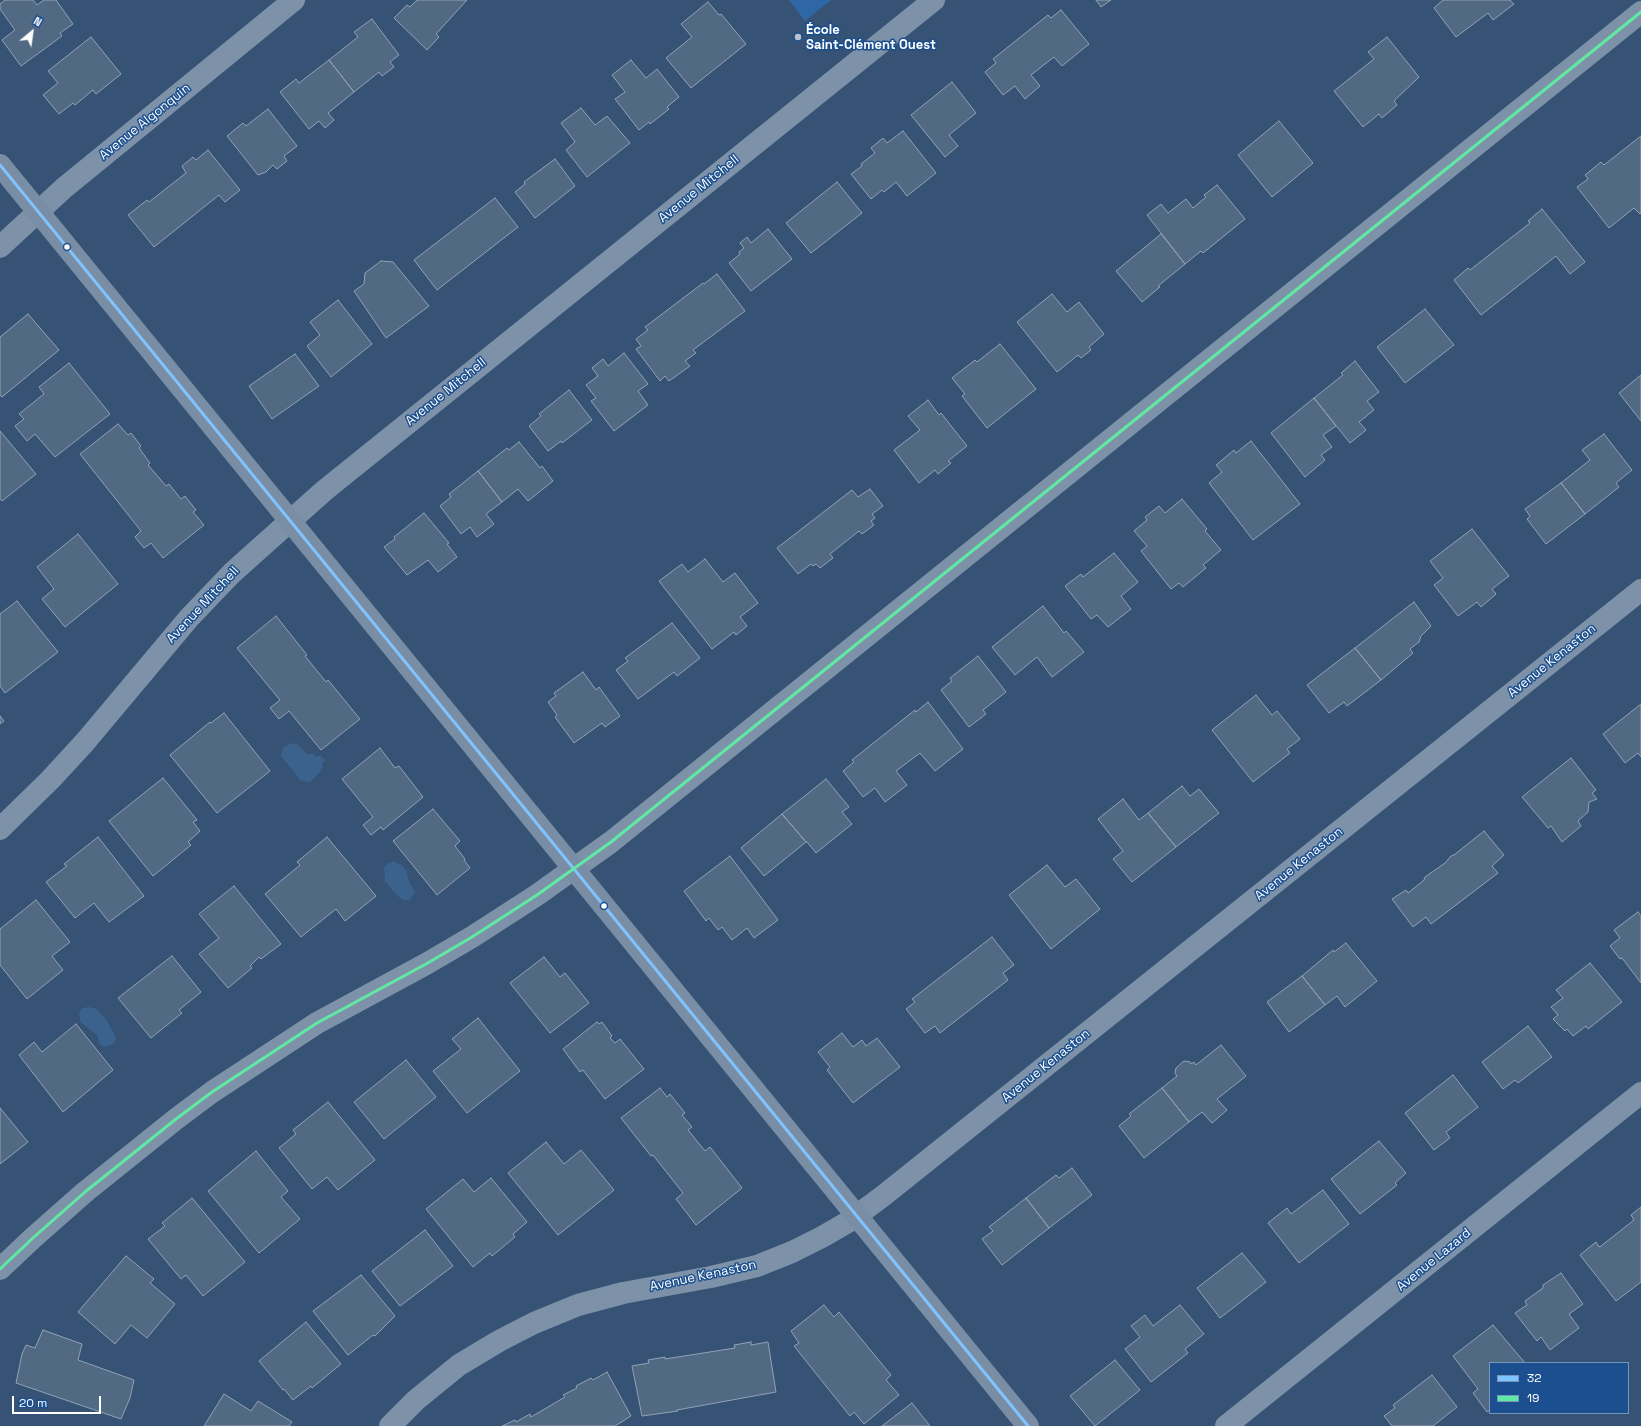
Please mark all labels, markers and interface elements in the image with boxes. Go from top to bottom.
north arrow [12,12,52,52]
text: N [31,14,44,29]
place label: École Saint-Clément Ouest [806,22,936,53]
marker: École Saint-Clément Ouest [793,32,803,42]
street label: Avenue Algonquin [96,81,194,163]
street label: Avenue Mitchell [656,152,742,226]
unlabelled marker [62,242,72,252]
street label: Avenue Mitchell [403,355,489,429]
street label: Avenue Mitchell [163,563,243,647]
street label: Avenue Kenaston [1505,621,1599,701]
street label: Avenue Kenaston [1252,824,1346,904]
unlabelled marker [599,901,609,911]
street label: Avenue Kenaston [999,1026,1093,1106]
street label: Avenue Lazard [1394,1225,1474,1295]
street label: Avenue Kenaston [648,1257,758,1295]
legend [1489,1362,1629,1414]
text: 32 [1527,1370,1541,1386]
scale bar [14,1388,103,1414]
text: 19 [1527,1390,1539,1406]
text: 20 m [19,1395,47,1411]

